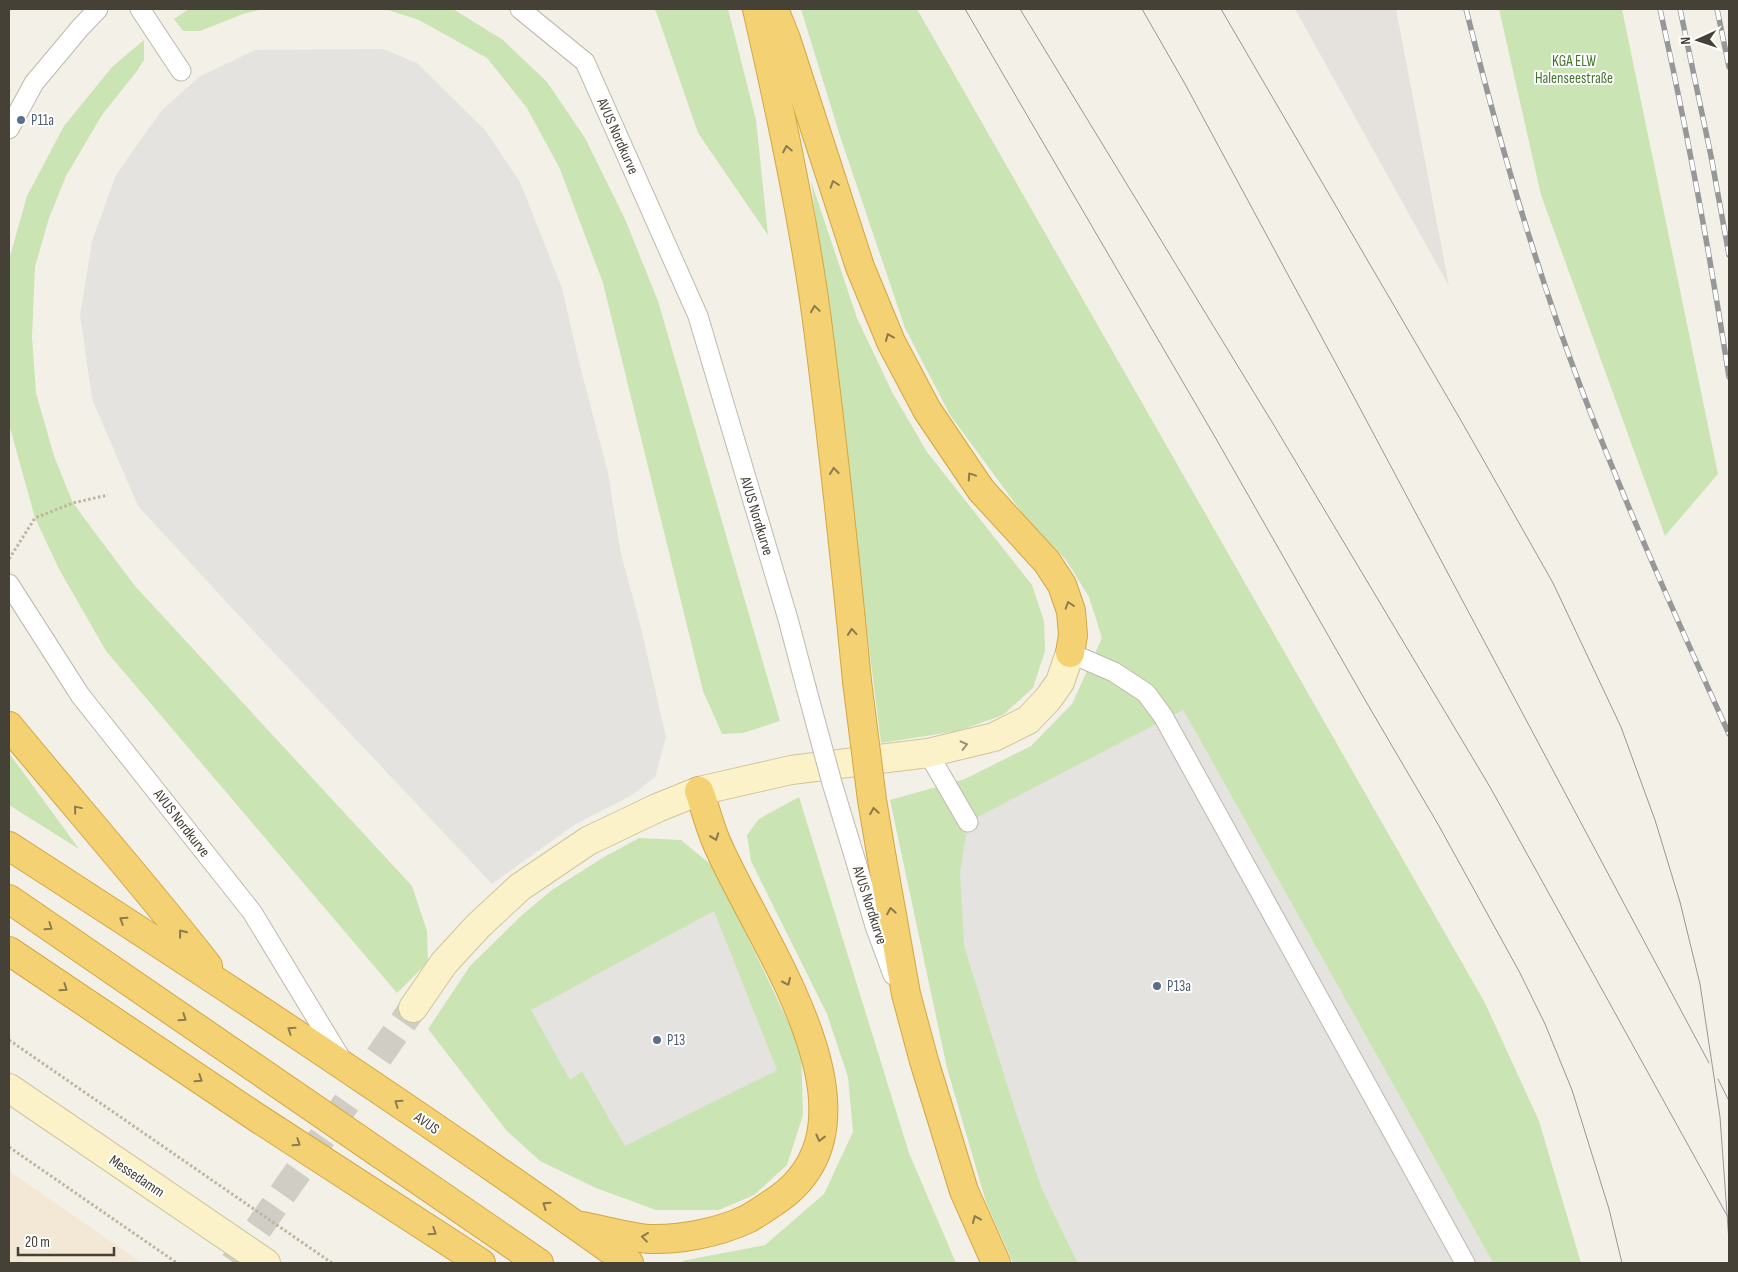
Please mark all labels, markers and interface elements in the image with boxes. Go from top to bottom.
north arrow [1673,15,1723,65]
text: N [1677,36,1694,45]
park label: KGA ELW Halenseestraße [1535,52,1613,88]
street label: AVUS Nordkurve [592,94,643,177]
place label: P11a [31,111,54,130]
marker: P11a [15,114,27,126]
one-way arrow [782,145,793,154]
one-way arrow [830,180,840,189]
one-way arrow [810,305,821,313]
one-way arrow [885,333,895,341]
one-way arrow [829,466,840,474]
one-way arrow [968,473,978,482]
street label: AVUS Nordkurve [735,474,777,558]
one-way arrow [1064,601,1074,609]
one-way arrow [847,628,858,636]
one-way arrow [959,740,967,750]
street label: AVUS Nordkurve [148,785,214,861]
one-way arrow [74,805,83,814]
one-way arrow [869,806,879,815]
one-way arrow [709,832,719,841]
street label: AVUS Nordkurve [848,863,891,947]
one-way arrow [887,907,897,916]
one-way arrow [120,917,129,926]
one-way arrow [43,921,53,930]
one-way arrow [180,930,188,939]
one-way arrow [781,977,792,986]
place label: P13a [1167,977,1191,996]
marker: P13a [1151,980,1163,992]
one-way arrow [58,982,67,991]
one-way arrow [178,1012,187,1021]
one-way arrow [288,1027,297,1037]
place label: P13 [667,1031,685,1050]
marker: P13 [651,1034,663,1046]
one-way arrow [193,1072,202,1082]
one-way arrow [394,1100,403,1109]
street label: AVUS [410,1107,443,1139]
one-way arrow [815,1134,826,1142]
one-way arrow [291,1137,300,1147]
street label: Messedamm [105,1151,168,1202]
one-way arrow [542,1202,552,1211]
one-way arrow [972,1215,983,1224]
scale bar [18,1224,114,1256]
one-way arrow [427,1226,437,1235]
one-way arrow [641,1232,649,1243]
text: 20 m [25,1233,50,1252]

